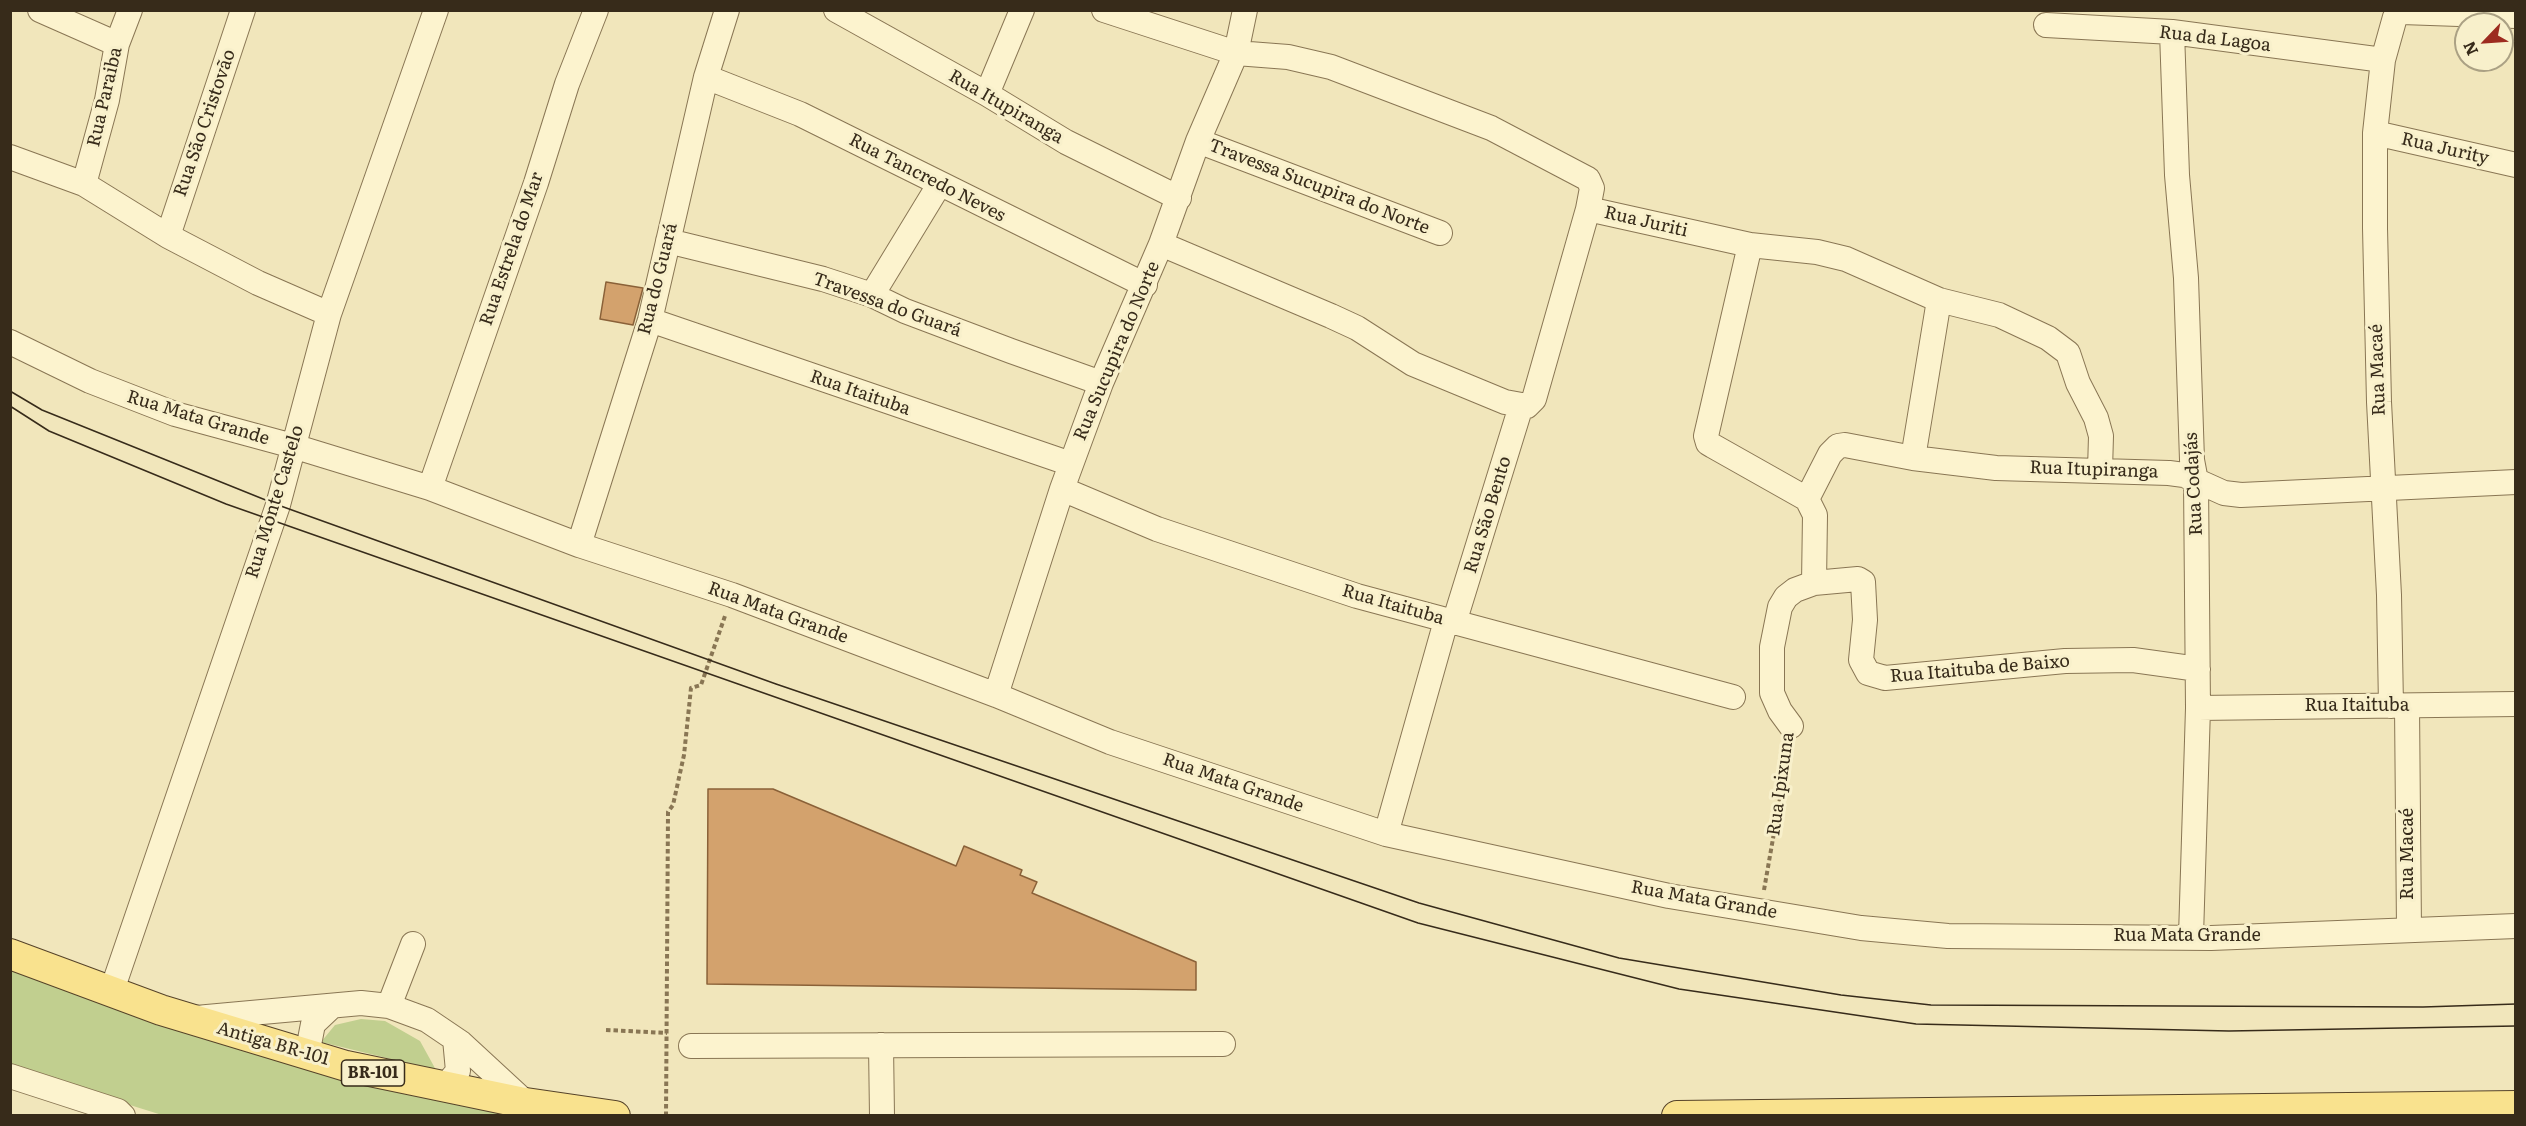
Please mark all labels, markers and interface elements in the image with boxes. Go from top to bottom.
north arrow [2454,12,2514,72]
street label: Rua da Lagoa [2158,21,2272,57]
text: N [2456,38,2483,60]
street label: Rua Paraiba [83,45,127,149]
street label: Rua São Cristovão [170,47,240,199]
street label: Rua Itupiranga [945,65,1067,149]
street label: Rua Jurity [2399,128,2491,170]
street label: Rua Tancredo Neves [845,129,1009,227]
street label: Travessa Sucupira do Norte [1205,135,1433,239]
street label: Rua Estrela do Mar [476,170,548,328]
street label: Rua Juriti [1602,202,1690,242]
street label: Rua do Guará [634,221,682,337]
street label: Rua Sucupira do Norte [1069,258,1165,444]
street label: Travessa do Guará [810,268,964,342]
street label: Rua Macaé [2366,324,2390,416]
street label: Rua Itaituba [807,366,913,420]
street label: Rua Mata Grande [124,386,272,450]
street label: Rua Monte Castelo [241,423,309,581]
street label: Rua Codajás [2181,432,2207,536]
street label: Rua São Bento [1460,454,1516,576]
street label: Rua Itupiranga [2029,457,2159,483]
street label: Rua Mata Grande [705,578,851,648]
street label: Rua Itaituba [1340,580,1446,630]
street label: Rua Itaituba de Baixo [1889,650,2071,688]
street label: Rua Itaituba [2305,695,2409,717]
street label: Rua Ipixuna [1763,731,1799,837]
street label: Rua Mata Grande [1160,749,1306,817]
street label: Rua Macaé [2397,808,2419,900]
street label: Rua Mata Grande [1629,877,1779,923]
street label: Rua Mata Grande [2113,925,2261,947]
street label: Antiga BR-101 [214,1018,332,1070]
road number: BR-101 [342,1060,404,1086]

